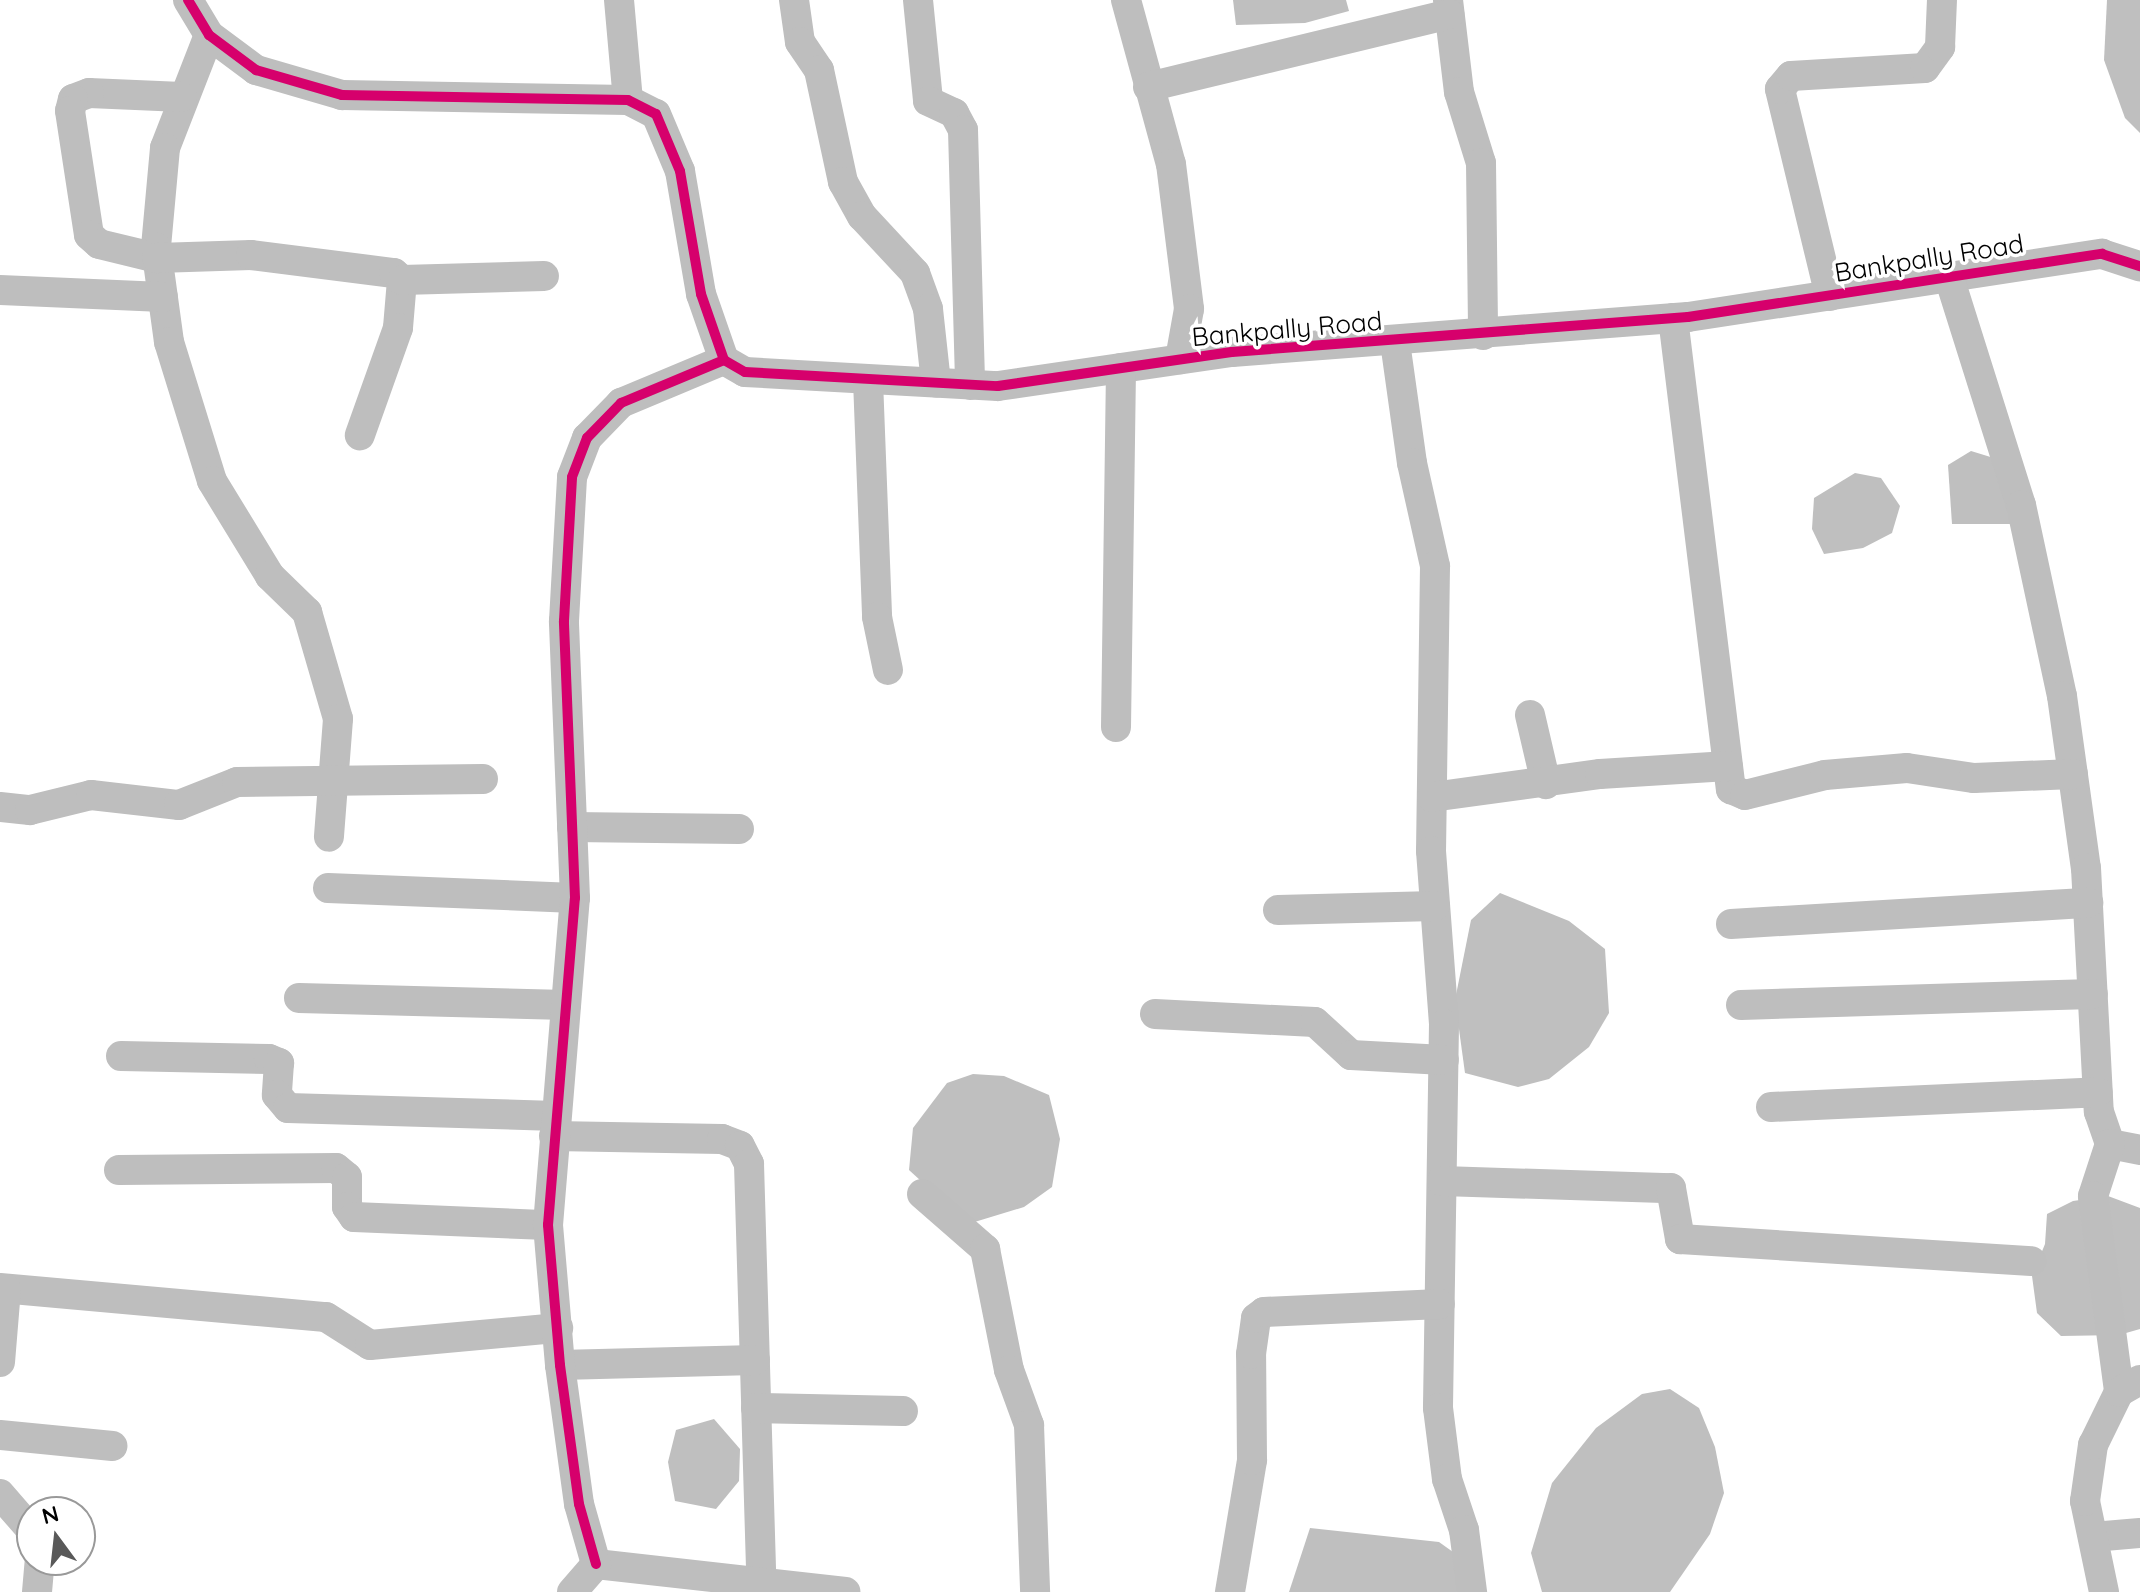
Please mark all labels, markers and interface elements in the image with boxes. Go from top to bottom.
street label: Bankpally Road [1832,228,2026,288]
street label: Bankpally Road [1190,305,1384,353]
north arrow [16,1496,96,1576]
text: N [39,1499,62,1530]

